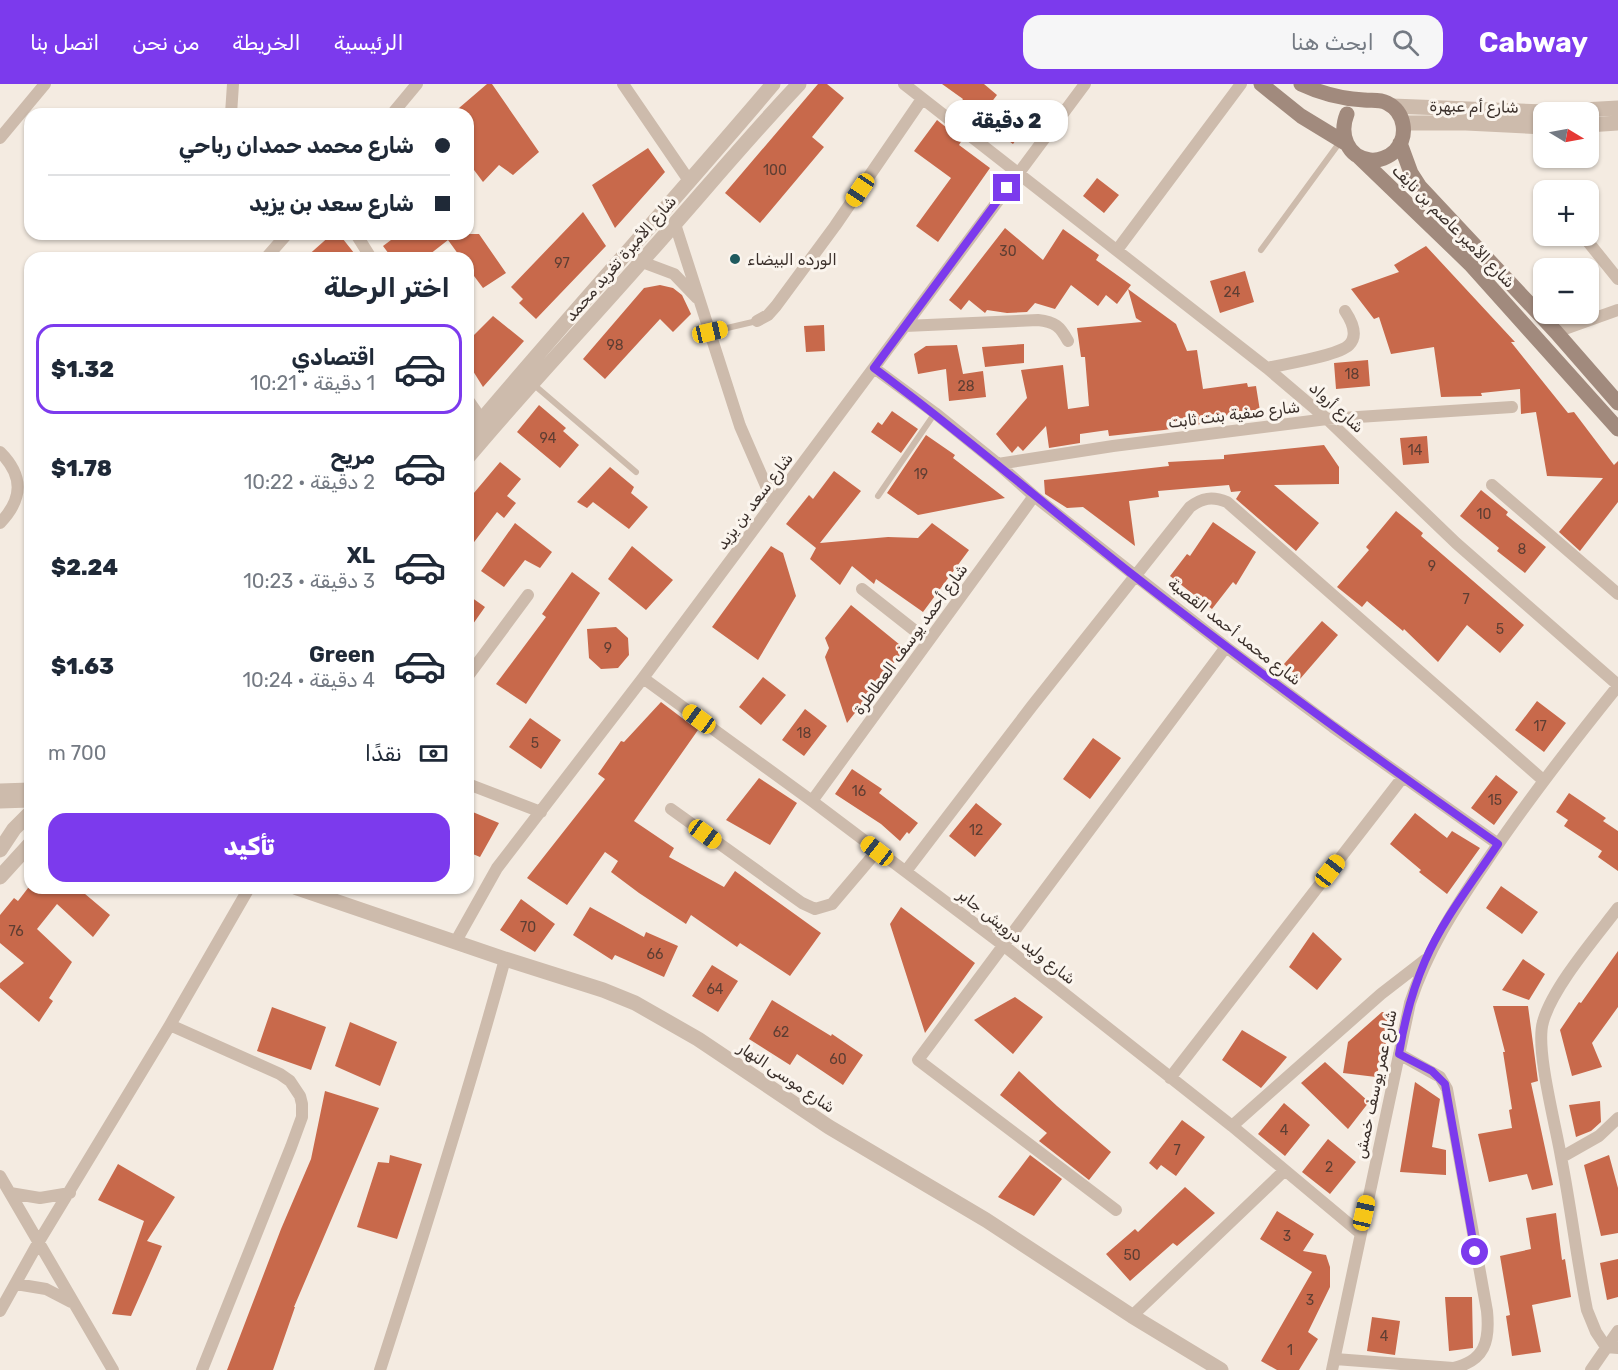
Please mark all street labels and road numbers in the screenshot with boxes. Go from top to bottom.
street label: شارع أم عبهرة [1429,96,1519,119]
street label: شارع الأمير عاصم بن نايف [1387,161,1519,293]
street label: شارع الأميرة تغريد محمد [561,192,682,326]
street label: شارع أرواد [1304,378,1368,438]
street label: شارع صفية بنت ثابت [1167,397,1301,434]
street label: شارع سعد بن يزيد [712,449,798,555]
street label: شارع أحمد يوسف العطاطرة [849,560,973,720]
street label: شارع محمد أحمد القصبة [1163,573,1305,691]
street label: شارع وليد درويش جابر [952,884,1079,990]
street label: شارع عمر يوسف خمش [1350,1008,1403,1161]
street label: شارع موسى النهار [733,1037,839,1118]

